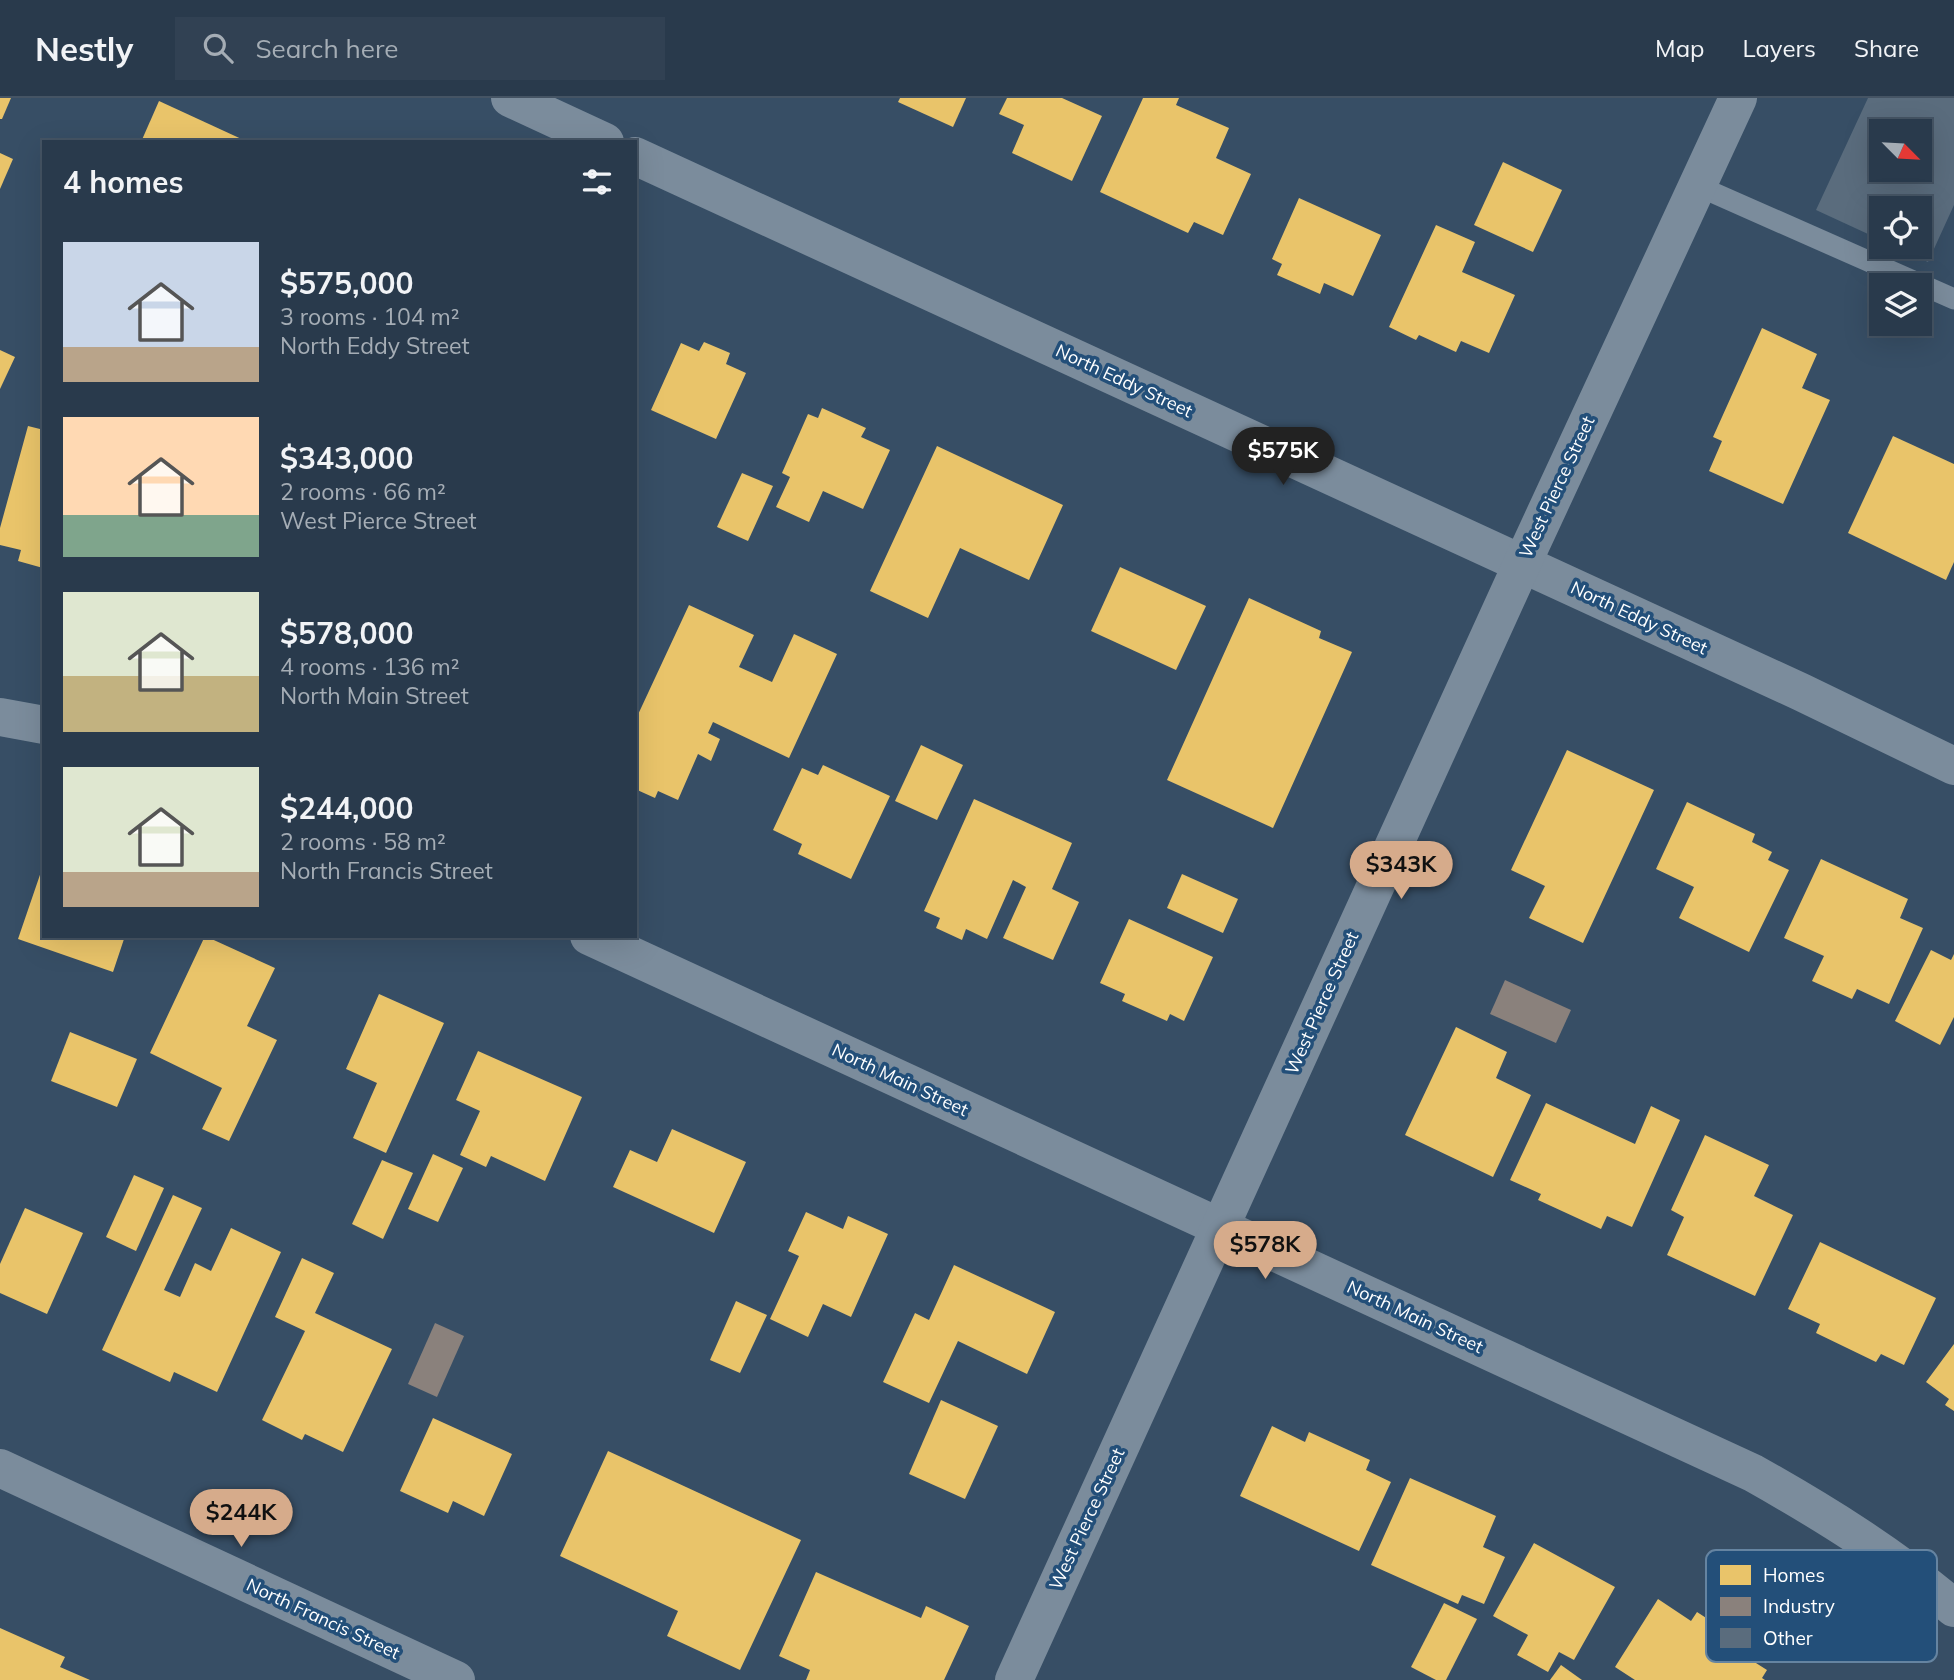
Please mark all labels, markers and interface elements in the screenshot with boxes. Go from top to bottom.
search box [175,17,665,80]
text: Nestly [35,28,133,69]
icon: search [199,29,237,67]
text: Search here [255,32,398,65]
text: Map [1655,33,1704,63]
text: Layers [1742,33,1816,63]
text: Share [1854,33,1919,63]
north arrow [1869,119,1932,182]
map controls [1869,119,1932,336]
text: 4 homes [63,163,184,201]
icon: filters [578,163,616,201]
button: locate [1869,196,1932,259]
text: $575,000 [280,264,413,302]
icon: home [119,270,203,354]
button: layers [1869,273,1932,336]
text: 3 rooms · 104 m² [280,302,460,331]
text: North Eddy Street [280,331,470,360]
street label: North Eddy Street [1052,339,1196,422]
street label: West Pierce Street [1514,412,1599,561]
pin: $575K [1234,428,1332,487]
text: $575K [1248,435,1318,464]
text: $343,000 [280,439,413,477]
icon: home [119,445,203,529]
text: 2 rooms · 66 m² [280,477,446,506]
text: West Pierce Street [280,506,477,535]
street label: North Eddy Street [1567,576,1711,659]
text: $578,000 [280,614,413,652]
icon: home [119,620,203,704]
text: 4 rooms · 136 m² [280,652,460,681]
text: North Main Street [280,681,469,710]
text: $244,000 [280,789,413,827]
icon: home [119,795,203,879]
text: 2 rooms · 58 m² [280,827,446,856]
pin: $343K [1352,842,1450,901]
text: $343K [1366,849,1436,878]
text: North Francis Street [280,856,493,885]
street label: West Pierce Street [1280,928,1363,1078]
street label: North Main Street [828,1038,972,1121]
pin: $578K [1216,1222,1314,1281]
text: $578K [1230,1229,1300,1258]
street label: North Main Street [1343,1275,1487,1358]
street label: West Pierce Street [1044,1444,1129,1593]
pin: $244K [192,1490,290,1549]
text: $244K [206,1497,276,1526]
legend [1706,1550,1937,1662]
text: Homes [1763,1563,1825,1587]
street label: North Francis Street [243,1573,404,1664]
text: Industry [1763,1594,1835,1618]
text: Other [1763,1626,1813,1650]

